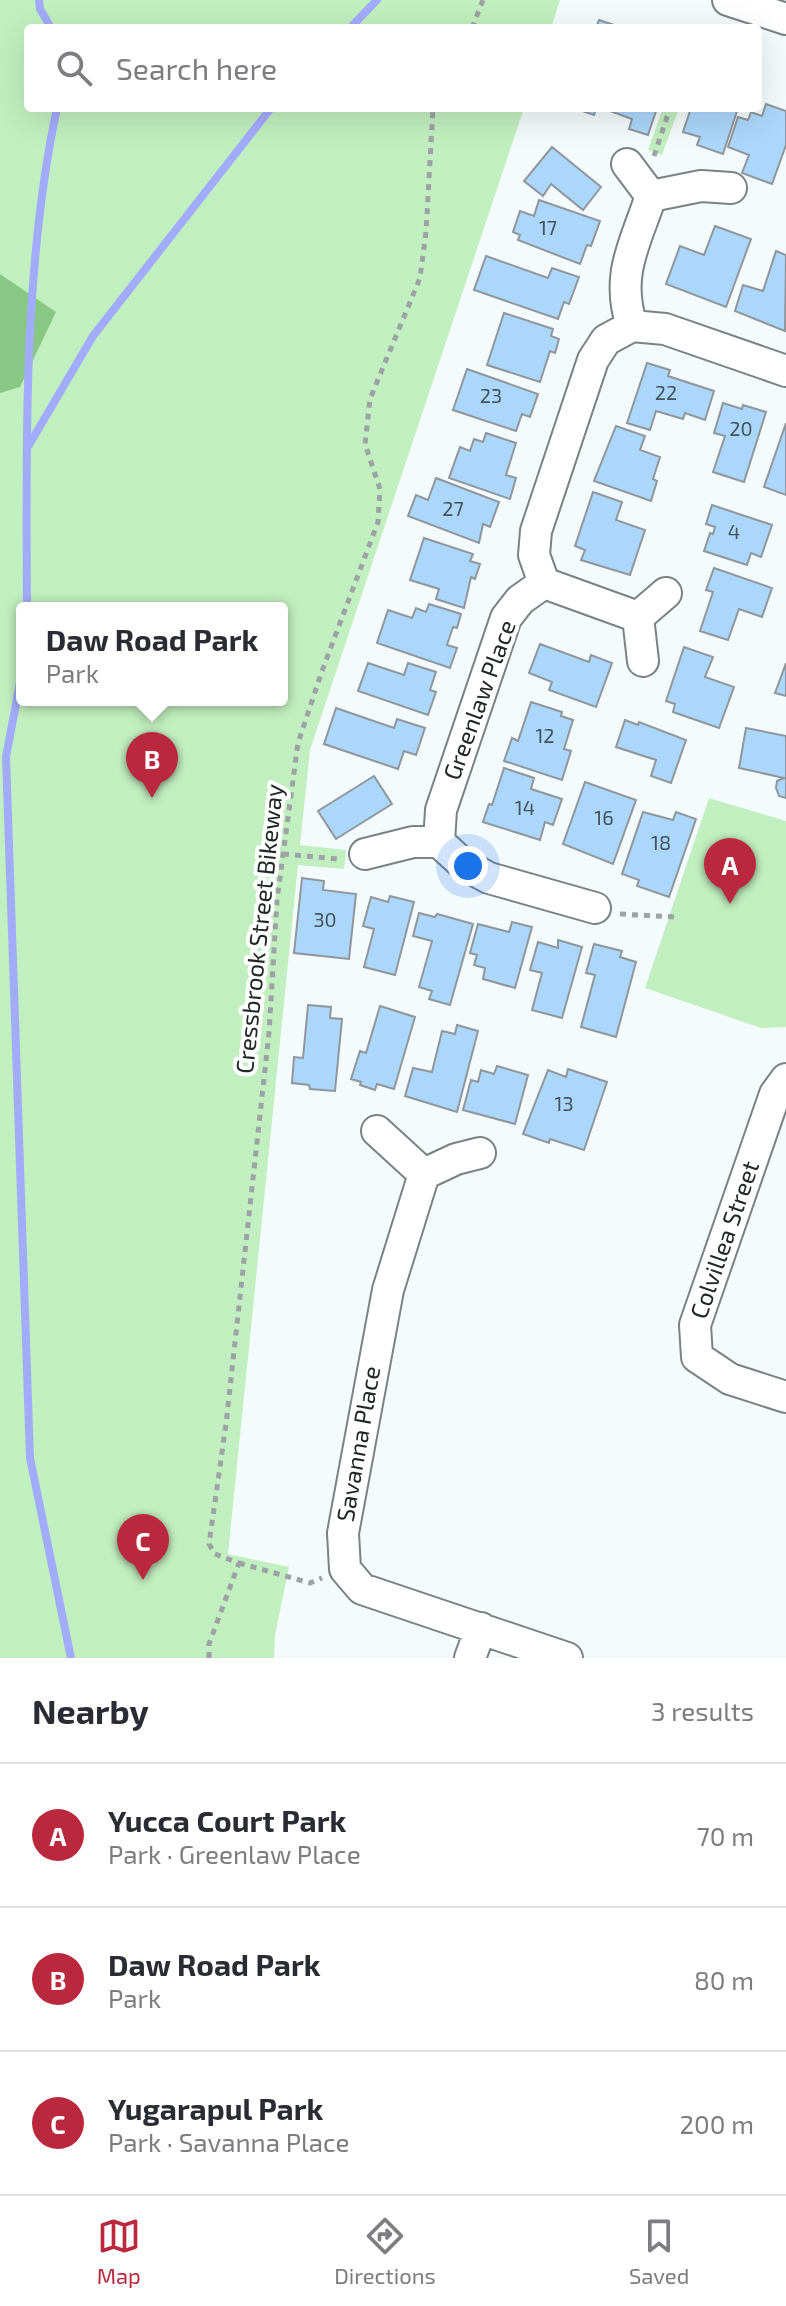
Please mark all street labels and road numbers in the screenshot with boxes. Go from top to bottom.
street label: Greenlaw Place [436,616,521,783]
street label: Cressbrook Street Bikeway [229,782,288,1075]
street label: Colvillea Street [683,1157,764,1322]
street label: Savanna Place [330,1364,385,1524]

